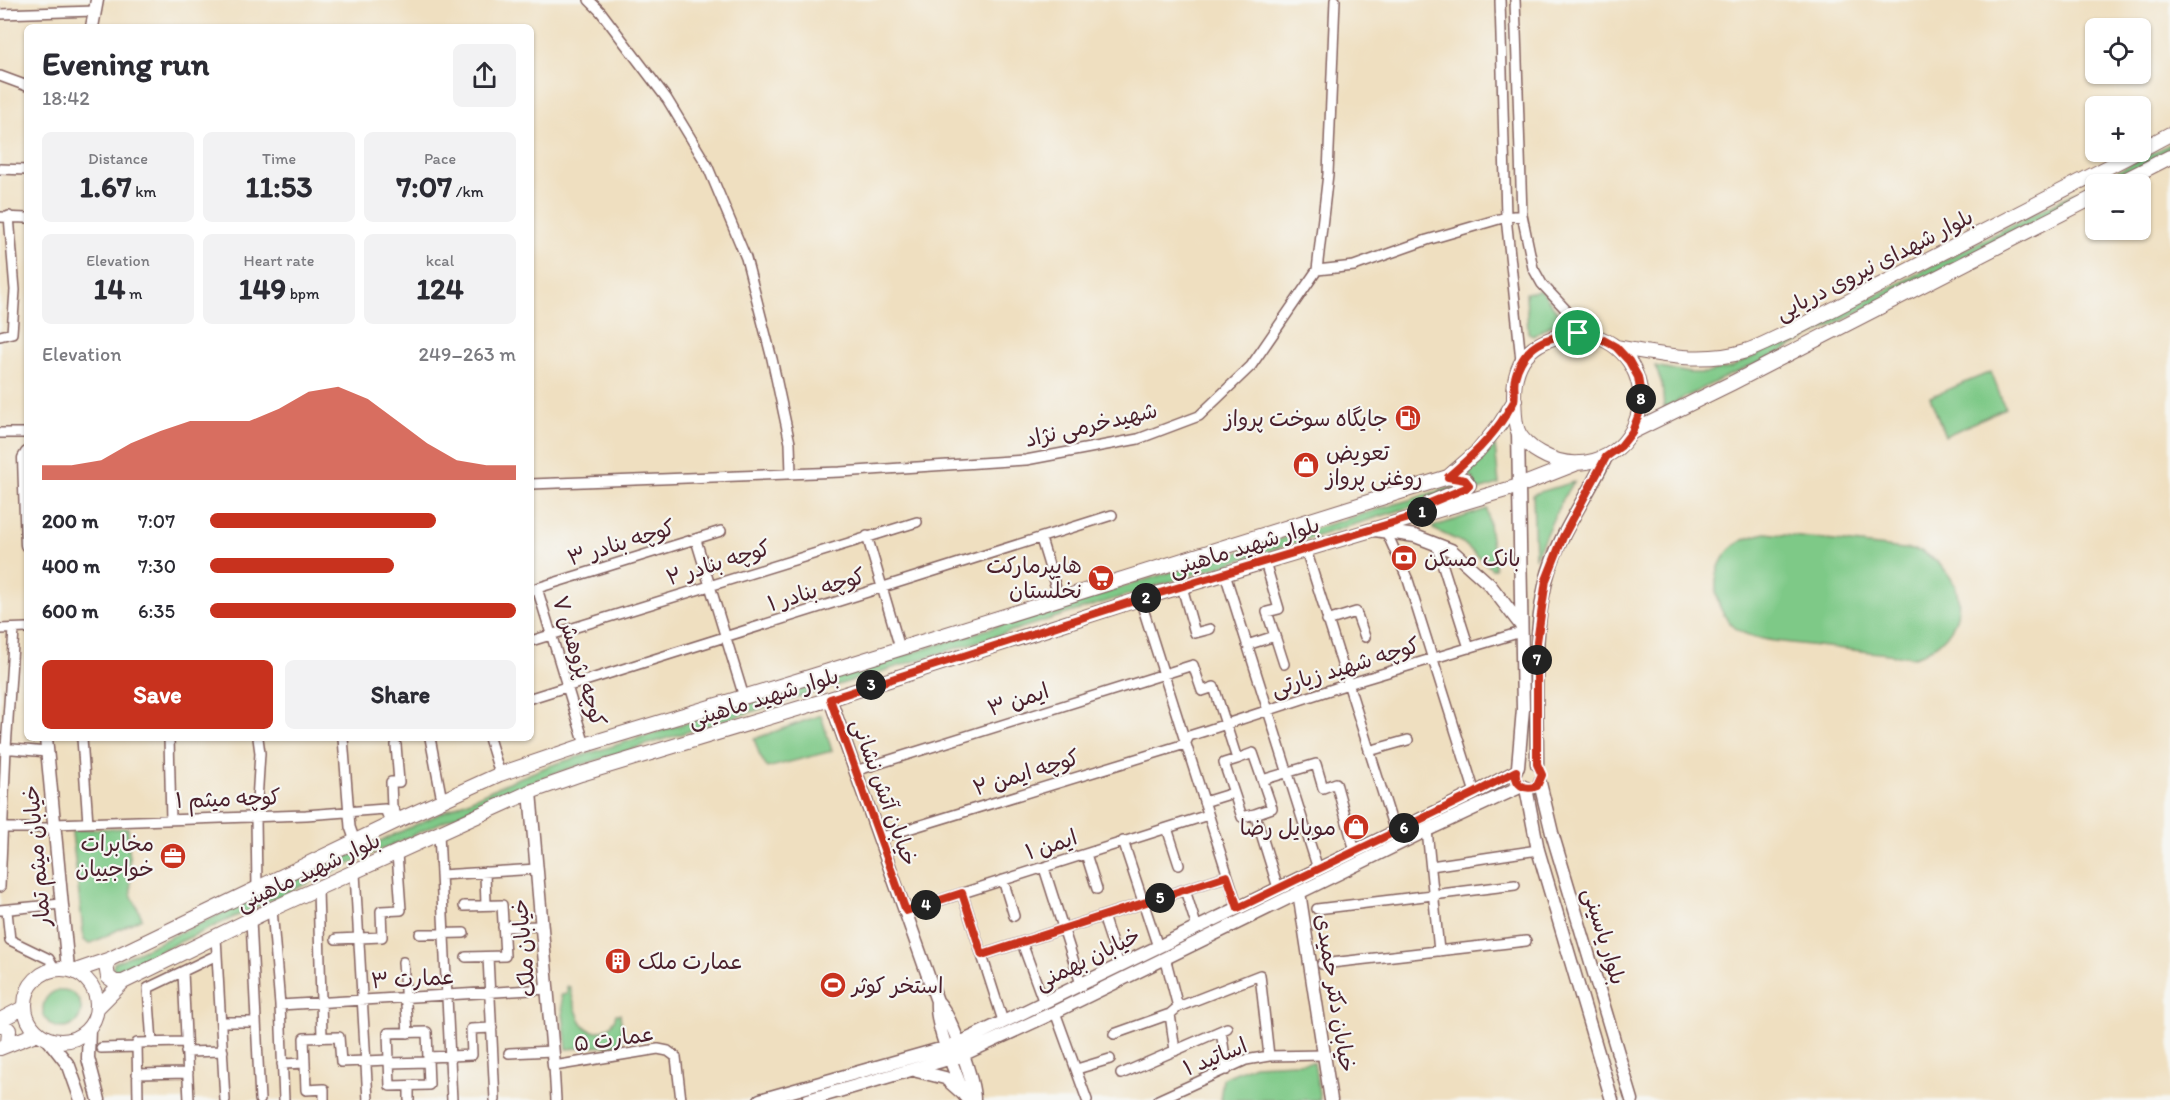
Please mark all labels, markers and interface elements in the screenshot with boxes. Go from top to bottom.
map controls [2085,18,2151,240]
button: locate [2085,18,2151,84]
text: Evening run [42,44,209,83]
button: share [453,44,516,107]
text: 18:42 [42,86,90,110]
button: + [2085,96,2151,162]
text: Distance [88,149,148,168]
text: Time [262,149,296,168]
text: Pace [424,149,456,168]
text: 1.67 [80,168,132,205]
text: 11:53 [245,168,313,205]
text: 7:07 [396,168,452,205]
button: − [2085,174,2151,240]
text: km [132,182,156,201]
text: /km [452,182,484,201]
street label: بلوار شهدای نیروی دریایی [1771,203,1978,327]
text: Elevation [86,251,150,270]
text: Heart rate [244,251,314,270]
text: kcal [426,251,454,270]
text: 14 [93,270,125,307]
text: 149 [239,270,286,307]
text: 124 [416,270,464,307]
text: m [125,284,143,303]
text: bpm [286,284,319,303]
pin [1552,307,1603,358]
icon: arrive [1561,316,1594,349]
text: Elevation [42,342,121,366]
text: 249–263 m [419,342,516,366]
pin: 8 [1626,384,1656,414]
text: 8 [1637,389,1645,408]
street label: شهیدخرمی نژاد [1022,396,1160,454]
fuel station icon: جایگاه سوخت پرواز [1393,403,1423,433]
place label: جایگاه سوخت پرواز [1222,405,1388,433]
place label: تعویض روغنی پرواز [1324,439,1423,492]
shop icon: تعویض روغنی پرواز [1291,450,1321,480]
pin: 1 [1407,497,1437,527]
text: 1 [1418,502,1426,521]
text: 200 m [42,509,98,533]
text: 7:07 [138,509,175,533]
street label: بلوار شهید ماهینی [1166,511,1323,583]
street label: کوچه بنادر ۳ [564,513,678,572]
street label: کوچه بنادر ۲ [663,534,774,591]
bank icon: بانک مسکن [1389,543,1419,573]
place label: بانک مسکن [1424,545,1521,572]
place label: هایپرمارکت نخلستان [986,552,1082,604]
text: 400 m [42,554,100,578]
text: 7:30 [138,554,176,578]
street label: کوچه بنادر ۱ [764,562,868,617]
supermarket icon: هایپرمارکت نخلستان [1086,563,1116,593]
pin: 2 [1131,583,1161,613]
text: 2 [1142,588,1150,607]
street label: کوچه پژوهش ۷ [546,592,612,730]
text: 600 m [42,599,99,623]
text: 6:35 [138,599,175,623]
street label: کوچه شهید زیارتی [1268,631,1423,703]
pin: 7 [1522,645,1552,675]
text: 7 [1533,650,1541,669]
button: Save [42,660,273,729]
button: Share [285,660,516,729]
street label: بلوار شهید ماهینی [685,662,842,734]
pin: 3 [856,670,886,700]
text: 3 [867,675,875,694]
street label: ایمن ۳ [984,677,1052,722]
street label: خیابان آتش نشانی [844,715,924,870]
street label: کوچه ایمن ۲ [970,744,1083,801]
street label: کوچه میثم ۱ [175,783,281,817]
street label: خیابان میثم تمار [17,784,59,929]
shop icon: موبایل رضا [1341,812,1371,842]
pin: 6 [1389,813,1419,843]
place label: موبایل رضا [1240,814,1336,841]
text: 6 [1400,818,1408,837]
street label: ایمن ۱ [1022,823,1081,866]
street label: بلوار شهید ماهینی [232,826,385,918]
place label: مخابرات خواجییان [75,830,154,882]
office icon: مخابرات خواجییان [158,841,188,871]
pin: 5 [1145,883,1175,913]
street label: بلوار یاسینی [1576,884,1632,988]
text: 5 [1156,888,1164,907]
pin: 4 [911,890,941,920]
text: 4 [921,895,931,914]
street label: خیابان ملک [506,898,541,998]
street label: خیابان دکتر حمیدی [1310,912,1361,1074]
street label: خیابان بهمنی [1030,921,1145,996]
building icon: عمارت ملک [603,946,633,976]
place label: عمارت ملک [638,948,743,975]
street label: عمارت ۳ [370,963,456,994]
sports icon: استخر کوثر [818,970,848,1000]
place label: استخر کوثر [850,972,943,999]
street label: عمارت ۵ [572,1019,656,1058]
street label: اساتید ۱ [1179,1031,1251,1081]

